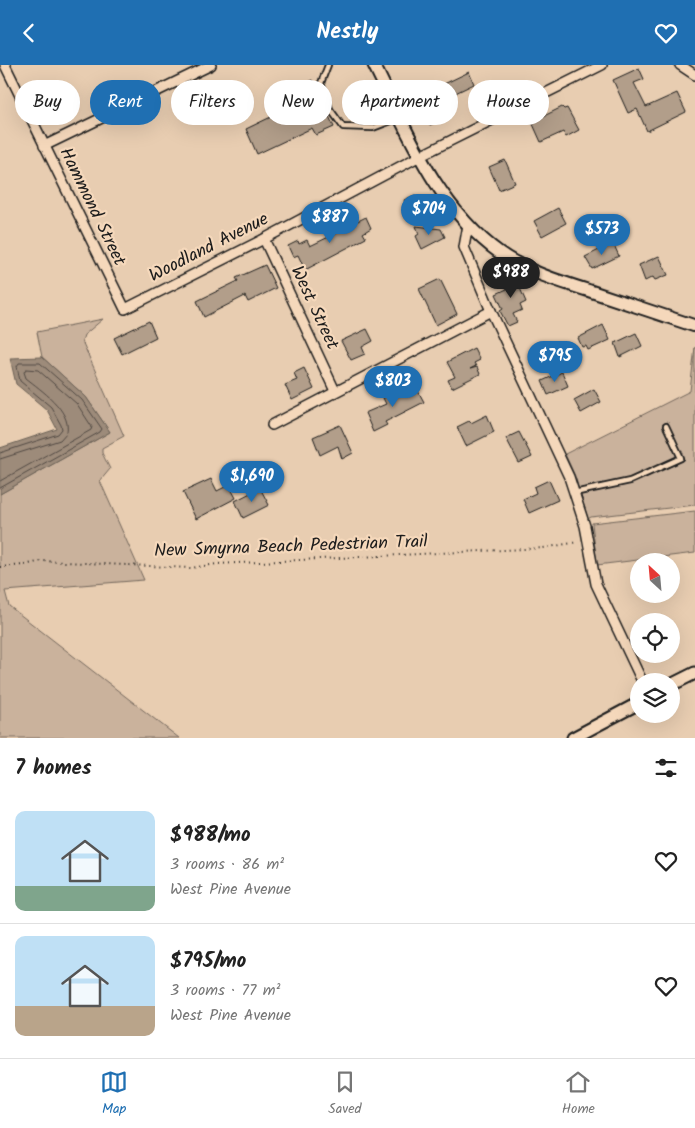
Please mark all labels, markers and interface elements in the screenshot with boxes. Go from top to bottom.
text: Nestly [316,15,379,50]
icon: back [15,19,43,47]
icon: heart [652,19,680,47]
chip: Buy [15,80,80,125]
chip: Rent [90,80,161,125]
chip: Filters [171,80,254,125]
chip: New [264,80,332,125]
chip: Apartment [342,80,458,125]
chip: House [468,80,549,125]
street label: Hammond Street [51,143,134,272]
pin: $704 [399,193,459,236]
text: $704 [412,197,446,222]
pin: $887 [300,201,360,244]
street label: Woodland Avenue [144,205,274,291]
text: $887 [312,205,348,230]
pin: $573 [572,213,632,256]
text: $573 [585,217,619,242]
pin: $988 [481,257,541,299]
text: $988 [493,260,529,285]
street label: West Street [282,261,347,356]
pin: $795 [525,341,585,383]
text: $795 [538,344,572,369]
pin: $803 [363,365,423,408]
text: $803 [375,369,411,394]
pin: $1,690 [211,461,293,503]
text: $1,690 [230,464,274,489]
street label: New Smyrna Beach Pedestrian Trail [154,528,429,566]
north arrow [630,553,680,603]
map controls [630,553,680,723]
button: locate [630,613,680,663]
button: layers [630,673,680,723]
text: 7 homes [15,752,92,785]
icon: filters [652,754,680,782]
text: $988/mo [170,819,251,852]
icon: home [55,831,115,891]
icon: heart [652,847,680,875]
text: 3 rooms · 86 m² [170,852,284,877]
text: West Pine Avenue [170,877,291,902]
text: $795/mo [170,945,246,978]
icon: home [55,956,115,1016]
icon: heart [652,972,680,1000]
text: 3 rooms · 77 m² [170,978,280,1003]
text: West Pine Avenue [170,1003,291,1028]
tab: Map [100,1068,128,1120]
tab: Saved [328,1068,362,1120]
tab: Home [562,1068,595,1120]

